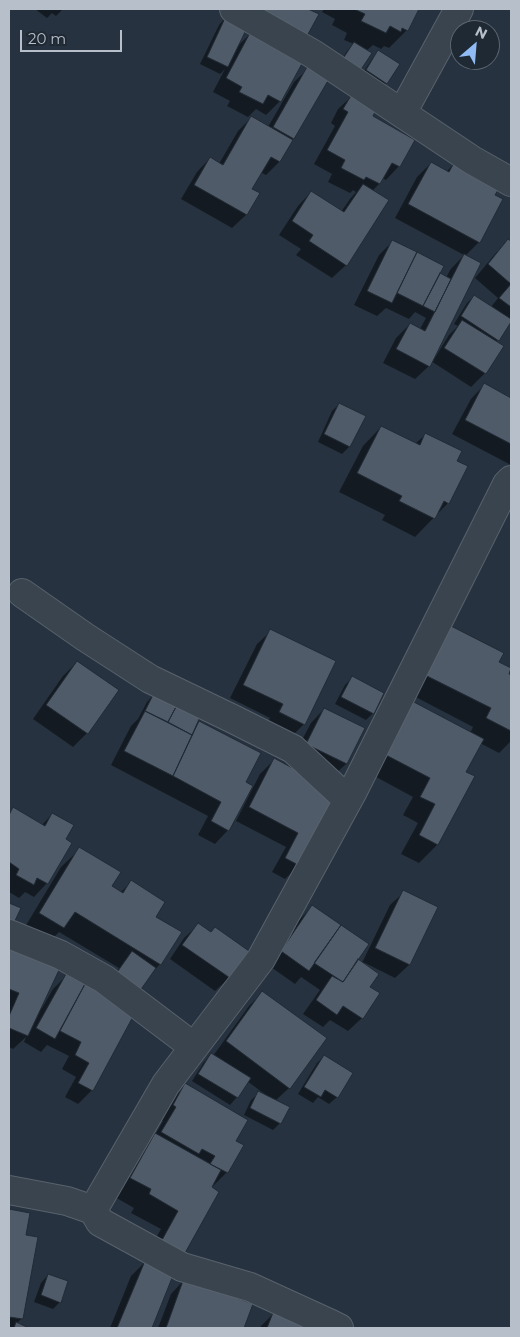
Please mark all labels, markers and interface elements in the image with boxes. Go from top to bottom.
scale bar [22,20,125,52]
north arrow [450,20,500,70]
text: N [472,22,490,43]
text: 20 m [28,29,66,48]

